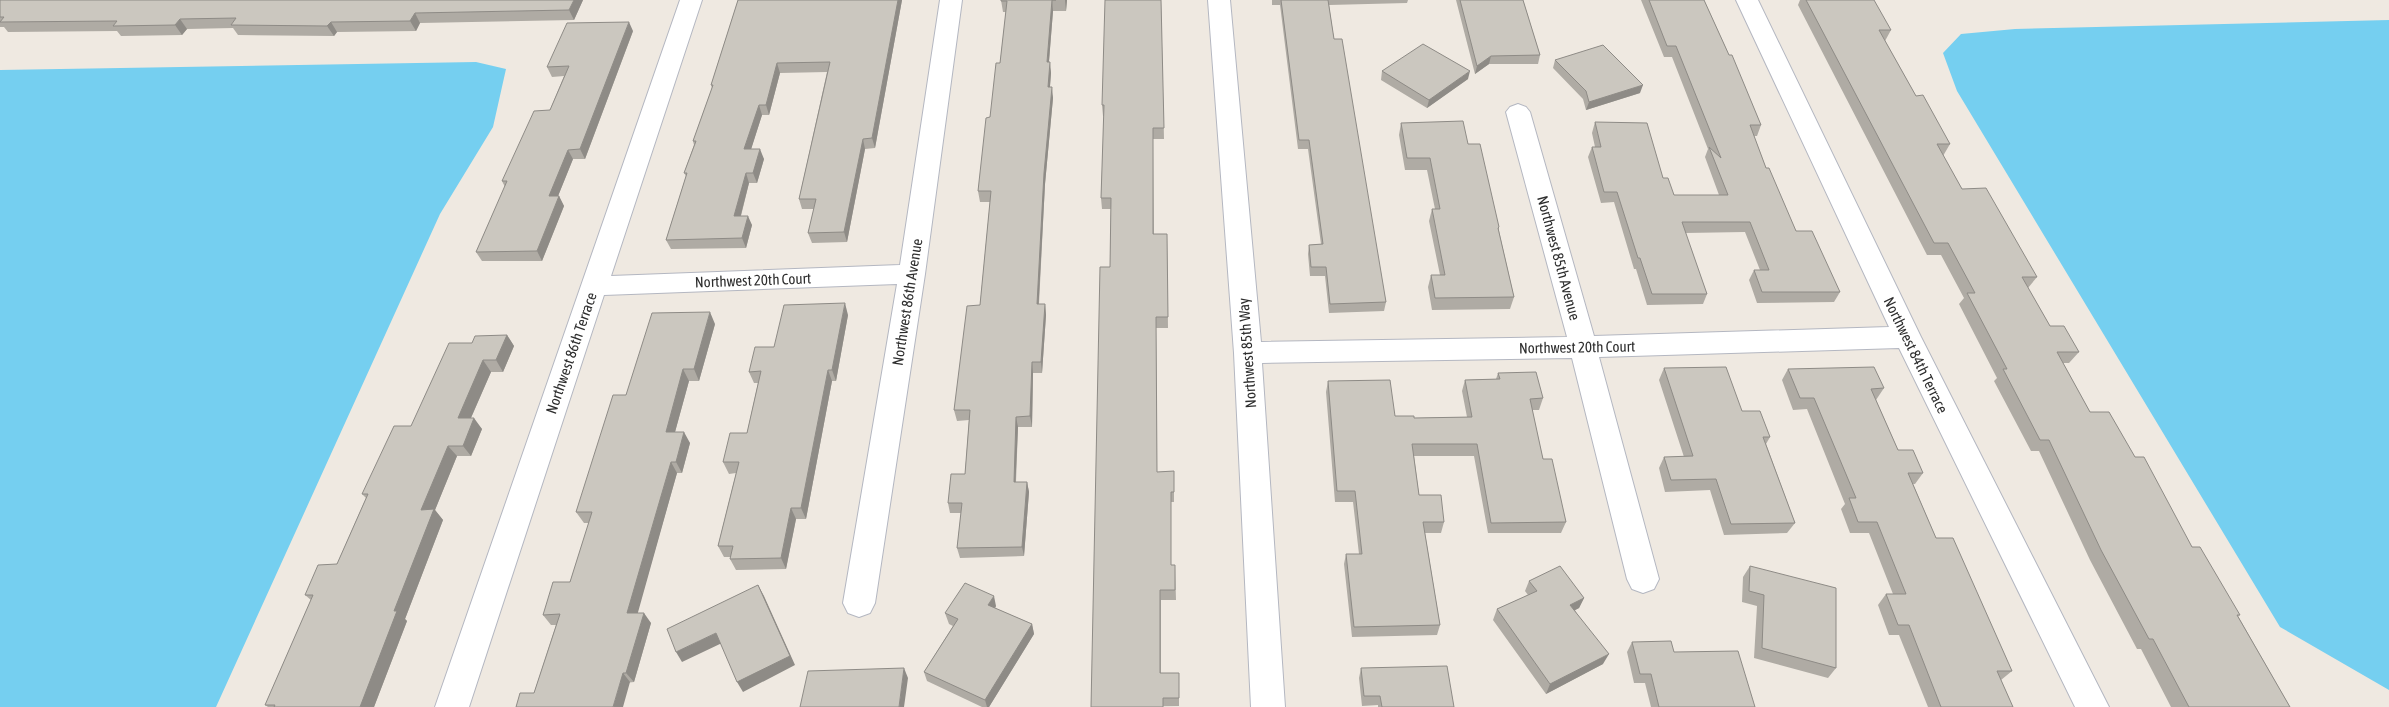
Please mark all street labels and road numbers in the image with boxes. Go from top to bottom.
street label: Northwest 85th Avenue [1534,194,1584,322]
street label: Northwest 86th Avenue [889,237,925,367]
street label: Northwest 20th Court [695,269,811,291]
street label: Northwest 86th Terrace [542,290,600,416]
street label: Northwest 84th Terrace [1880,294,1952,416]
street label: Northwest 85th Way [1235,297,1259,409]
street label: Northwest 20th Court [1519,337,1635,357]

